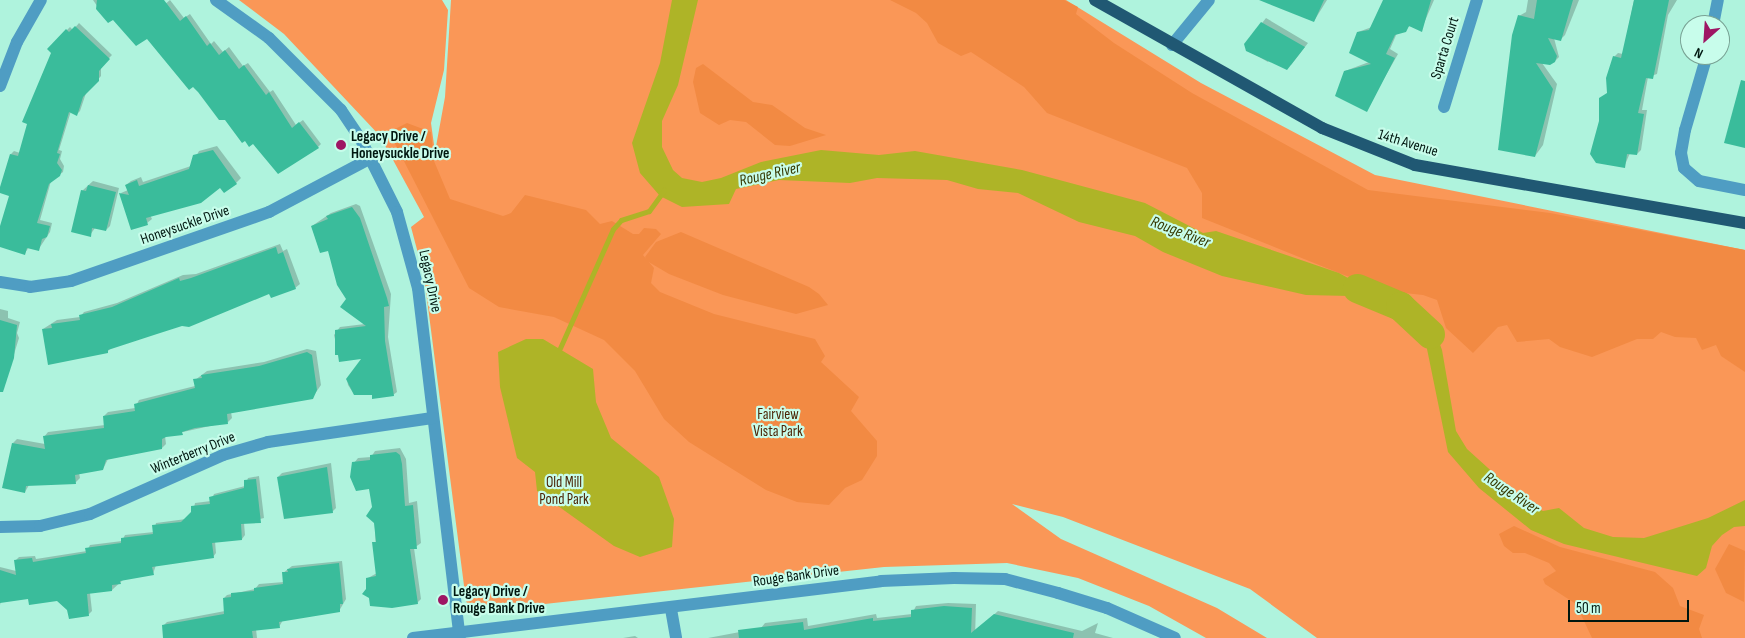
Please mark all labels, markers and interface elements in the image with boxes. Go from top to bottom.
street label: Sparta Court [1427,15,1463,81]
north arrow [1680,15,1730,65]
text: N [1692,44,1706,62]
street label: 14th Avenue [1376,125,1440,161]
place label: Legacy Drive / Honeysuckle Drive [351,127,450,162]
marker: Legacy Drive / Honeysuckle Drive [335,139,347,151]
water label: Rouge River [738,159,802,191]
street label: Honeysuckle Drive [138,201,232,249]
water label: Rouge River [1148,213,1212,253]
street label: Legacy Drive [415,248,445,314]
park label: Fairview Vista Park [753,405,803,440]
street label: Winterberry Drive [148,428,238,478]
water label: Rouge River [1480,469,1542,519]
park label: Old Mill Pond Park [539,473,589,508]
street label: Rouge Bank Drive [752,561,840,591]
place label: Legacy Drive / Rouge Bank Drive [453,582,545,617]
scale bar [1570,590,1691,622]
marker: Legacy Drive / Rouge Bank Drive [437,594,449,606]
text: 50 m [1576,599,1601,618]

